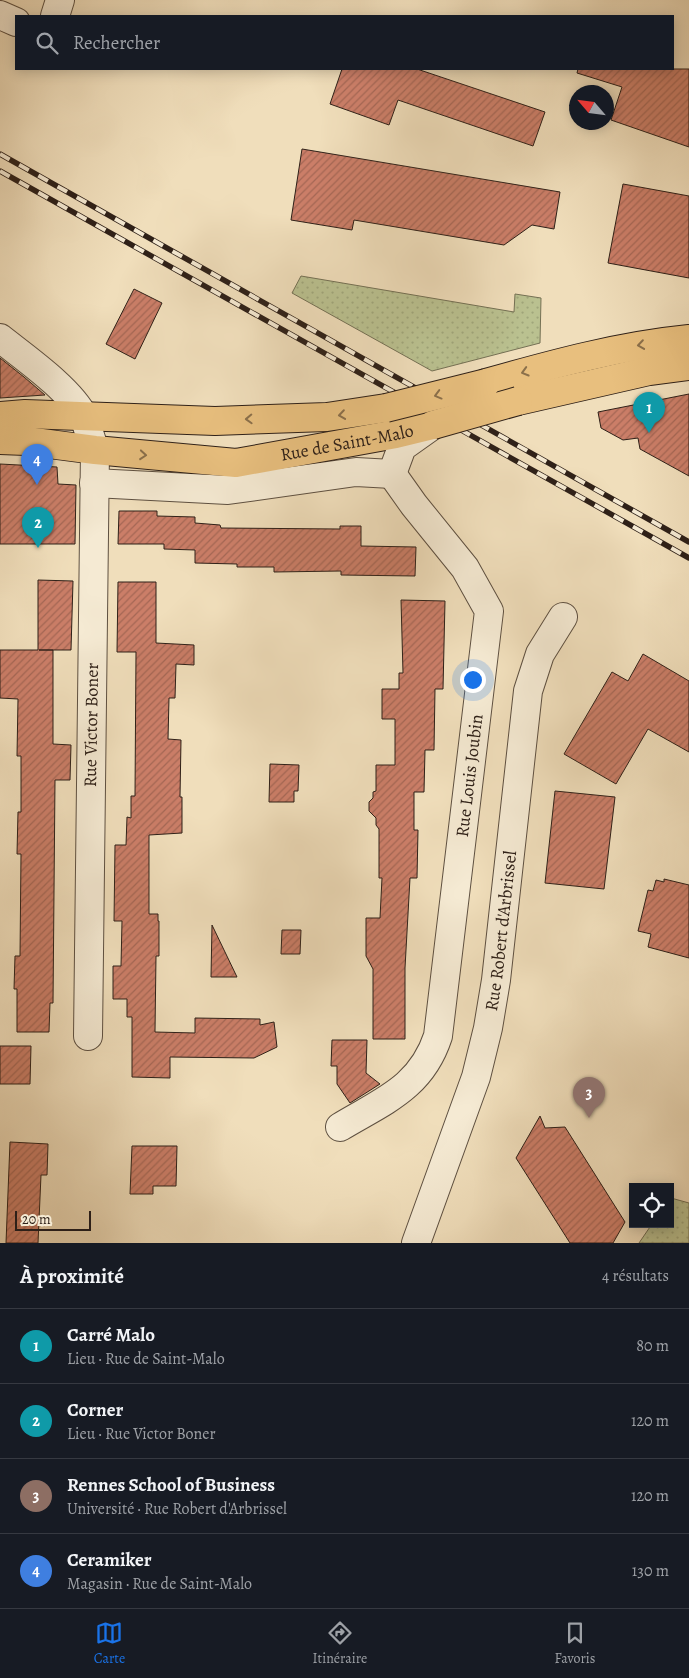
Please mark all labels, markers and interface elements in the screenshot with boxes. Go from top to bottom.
search box [15,15,674,70]
icon: search [33,29,61,57]
text: Rechercher [73,30,160,56]
north arrow [569,85,614,130]
one-way arrow [636,339,644,350]
one-way arrow [521,366,530,376]
one-way arrow [434,389,443,400]
pin: 1 [633,392,665,433]
one-way arrow [338,409,346,420]
one-way arrow [245,414,253,425]
street label: Rue de Saint-Malo [279,418,416,467]
pin: 4 [21,444,53,485]
one-way arrow [139,449,147,460]
pin: 2 [22,507,54,548]
street label: Rue Victor Boner [78,662,104,787]
your location [460,667,486,693]
street label: Rue Louis Joubin [450,713,489,838]
street label: Rue Robert d'Arbrissel [479,849,522,1013]
pin: 3 [573,1077,605,1118]
map controls [629,1183,674,1228]
button: locate [629,1183,674,1228]
scale bar [15,1208,91,1231]
text: 20 m [22,1210,51,1229]
text: À proximité [20,1262,124,1290]
text: 4 résultats [602,1265,669,1287]
text: Carré Malo [67,1322,155,1348]
text: 1 [33,1335,39,1357]
text: 80 m [636,1335,669,1357]
text: Lieu · Rue de Saint-Malo [67,1348,225,1370]
text: Corner [67,1397,123,1423]
text: 2 [32,1410,40,1432]
text: 120 m [631,1410,669,1432]
text: Lieu · Rue Victor Boner [67,1423,216,1445]
text: Rennes School of Business [67,1472,275,1498]
text: 3 [33,1485,39,1507]
text: 120 m [631,1485,669,1507]
text: Université · Rue Robert d'Arbrissel [67,1498,287,1520]
text: Ceramiker [67,1547,152,1573]
text: 4 [32,1560,40,1582]
text: 130 m [632,1560,669,1582]
text: Magasin · Rue de Saint-Malo [67,1573,252,1595]
tab: Carte [94,1619,125,1668]
tab: Itinéraire [313,1619,367,1668]
tab: Favoris [555,1619,595,1668]

